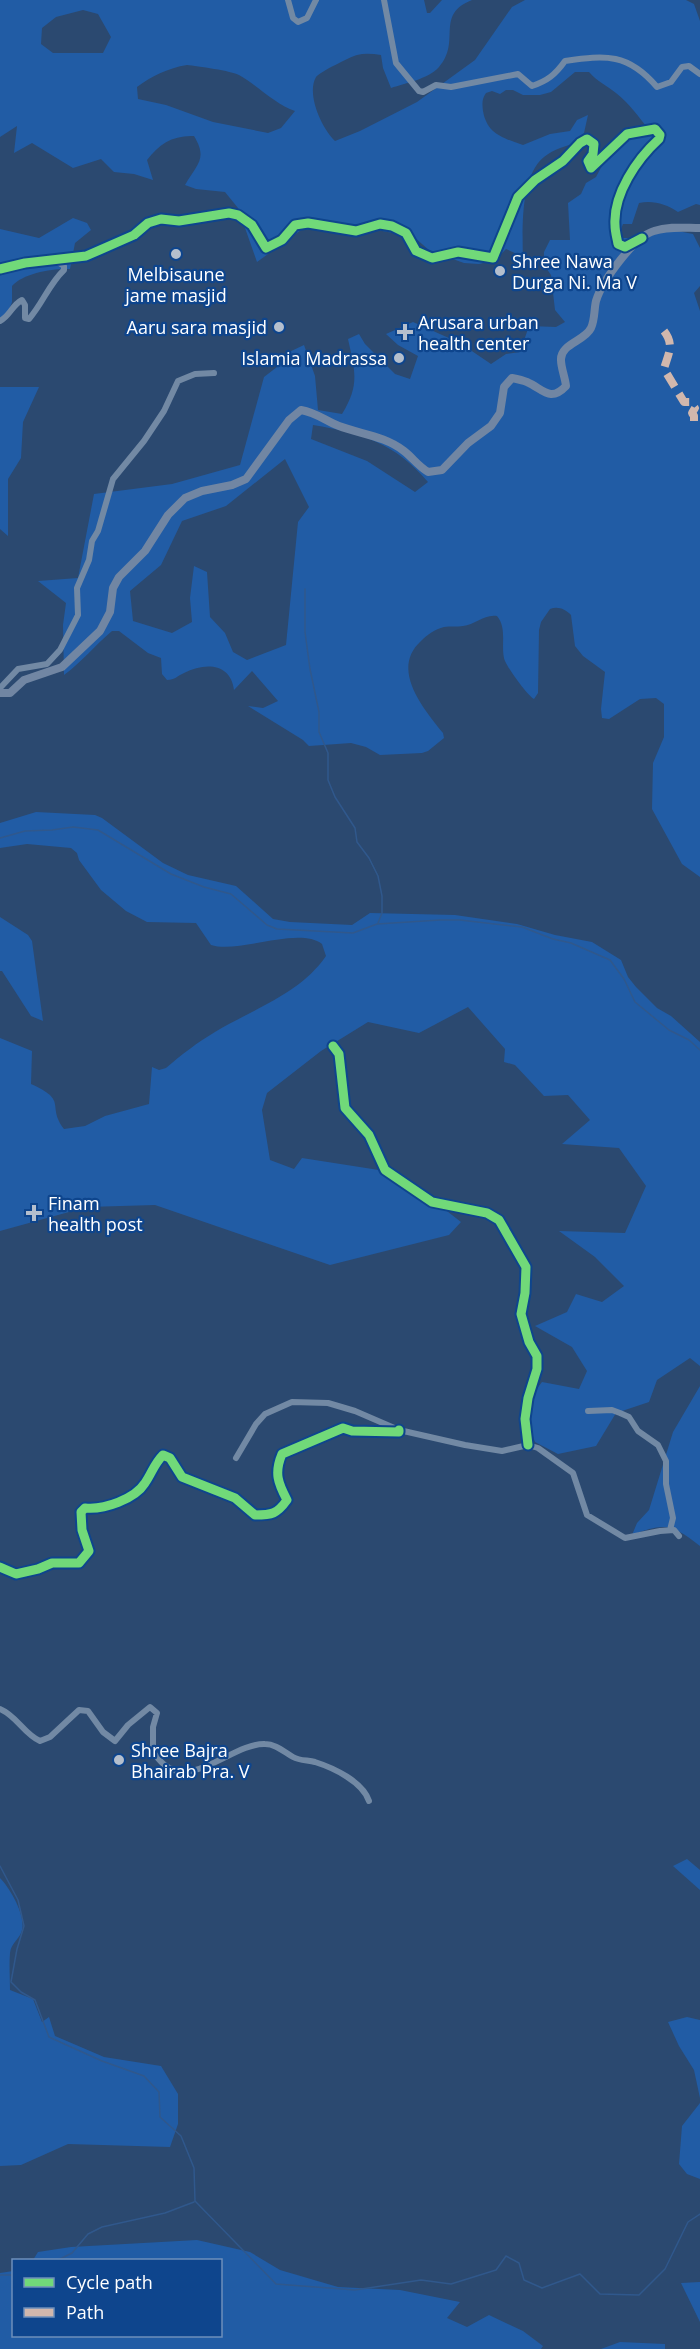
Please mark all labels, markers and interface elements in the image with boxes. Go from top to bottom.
marker: Melbisaune jame masjid [169,247,183,261]
place label: Shree Nawa Durga Ni. Ma V [512,249,637,294]
place label: Melbisaune jame masjid [124,262,227,307]
marker: Shree Nawa Durga Ni. Ma V [493,264,507,278]
place label: Arusara urban health center [418,310,539,355]
place label: Aaru sara masjid [127,315,267,339]
marker: Aaru sara masjid [272,320,286,334]
marker: Arusara urban health center [396,323,414,341]
place label: Islamia Madrassa [241,346,387,370]
marker: Islamia Madrassa [392,351,406,365]
place label: Finam health post [48,1191,143,1236]
marker: Finam health post [25,1204,43,1222]
place label: Shree Bajra Bhairab Pra. V [131,1738,250,1783]
marker: Shree Bajra Bhairab Pra. V [112,1753,126,1767]
legend [12,2259,222,2337]
text: Cycle path [66,2270,153,2294]
text: Path [66,2300,104,2324]

